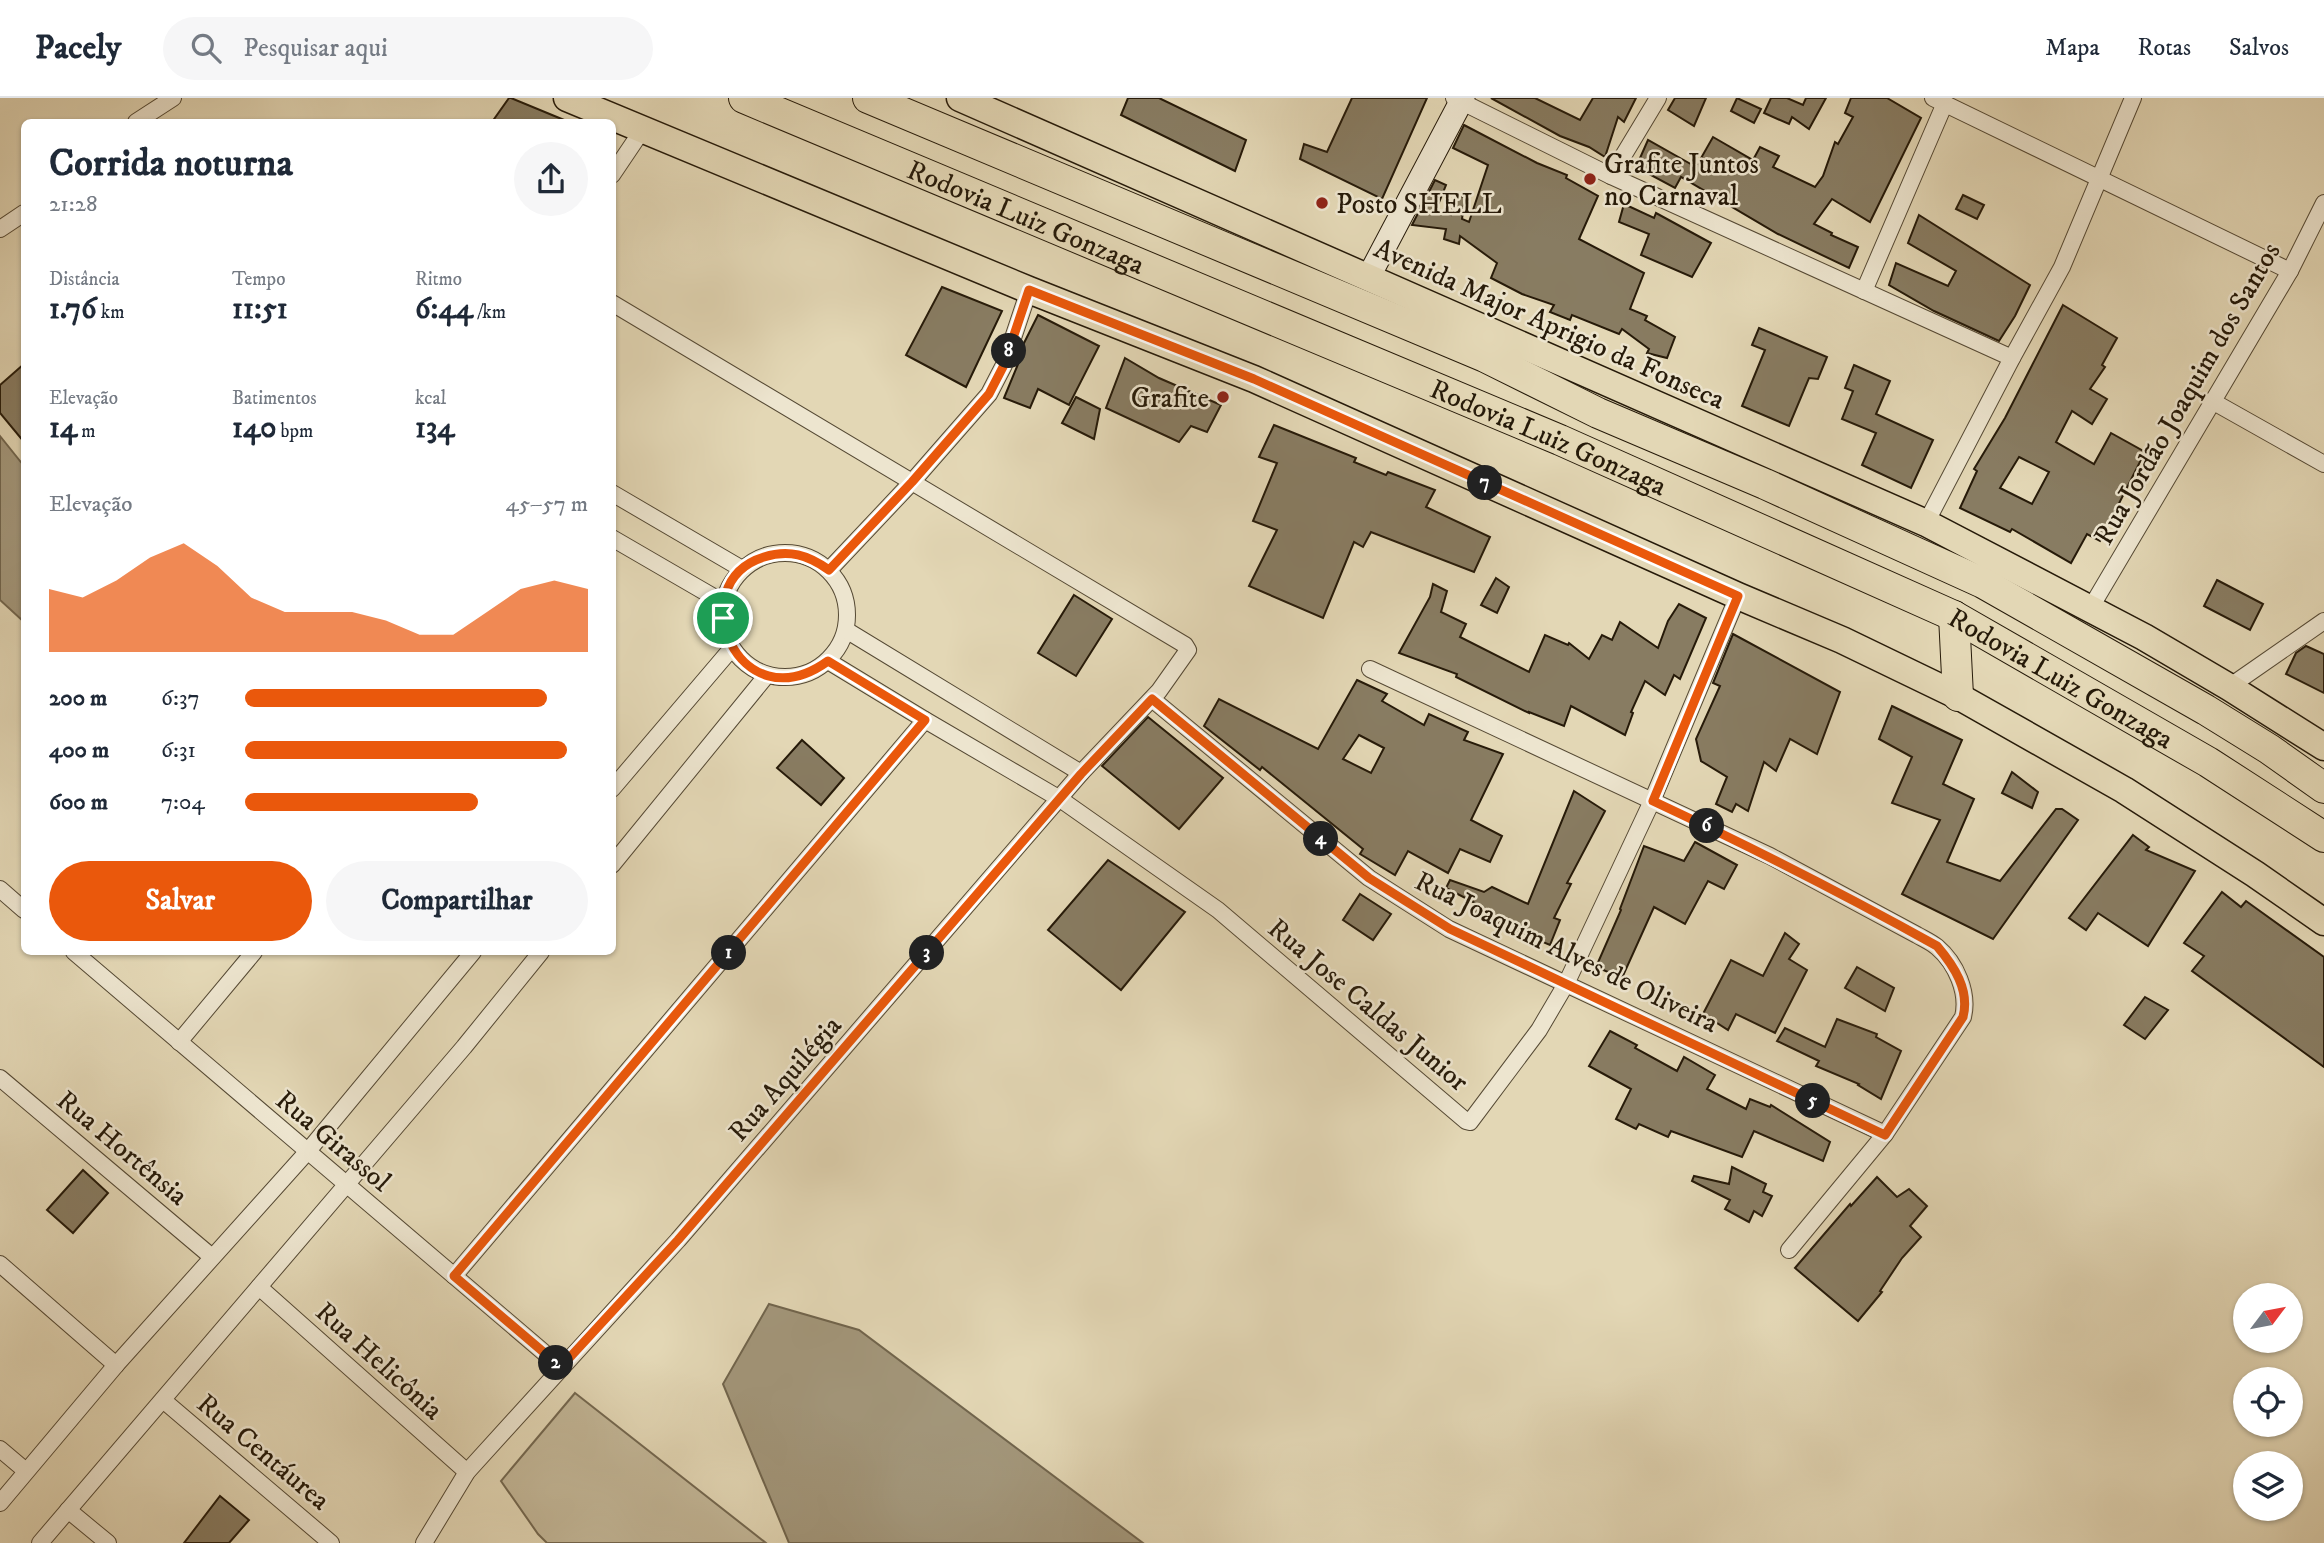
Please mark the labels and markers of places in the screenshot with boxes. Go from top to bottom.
place label: Grafite Juntos no Carnaval [1604,147,1759,214]
marker: Grafite Juntos no Carnaval [1582,171,1598,187]
place label: Posto SHELL [1336,187,1502,222]
marker: Posto SHELL [1314,195,1330,211]
pin: 8 [992,334,1026,368]
place label: Grafite [1131,381,1209,416]
marker: Grafite [1215,389,1231,405]
pin: 7 [1468,466,1502,500]
pin [693,588,753,648]
pin: 6 [1690,808,1724,844]
pin: 4 [1304,822,1338,856]
pin: 1 [712,936,746,970]
pin: 3 [909,936,944,970]
pin: 5 [1796,1084,1830,1118]
pin: 2 [538,1346,574,1380]

